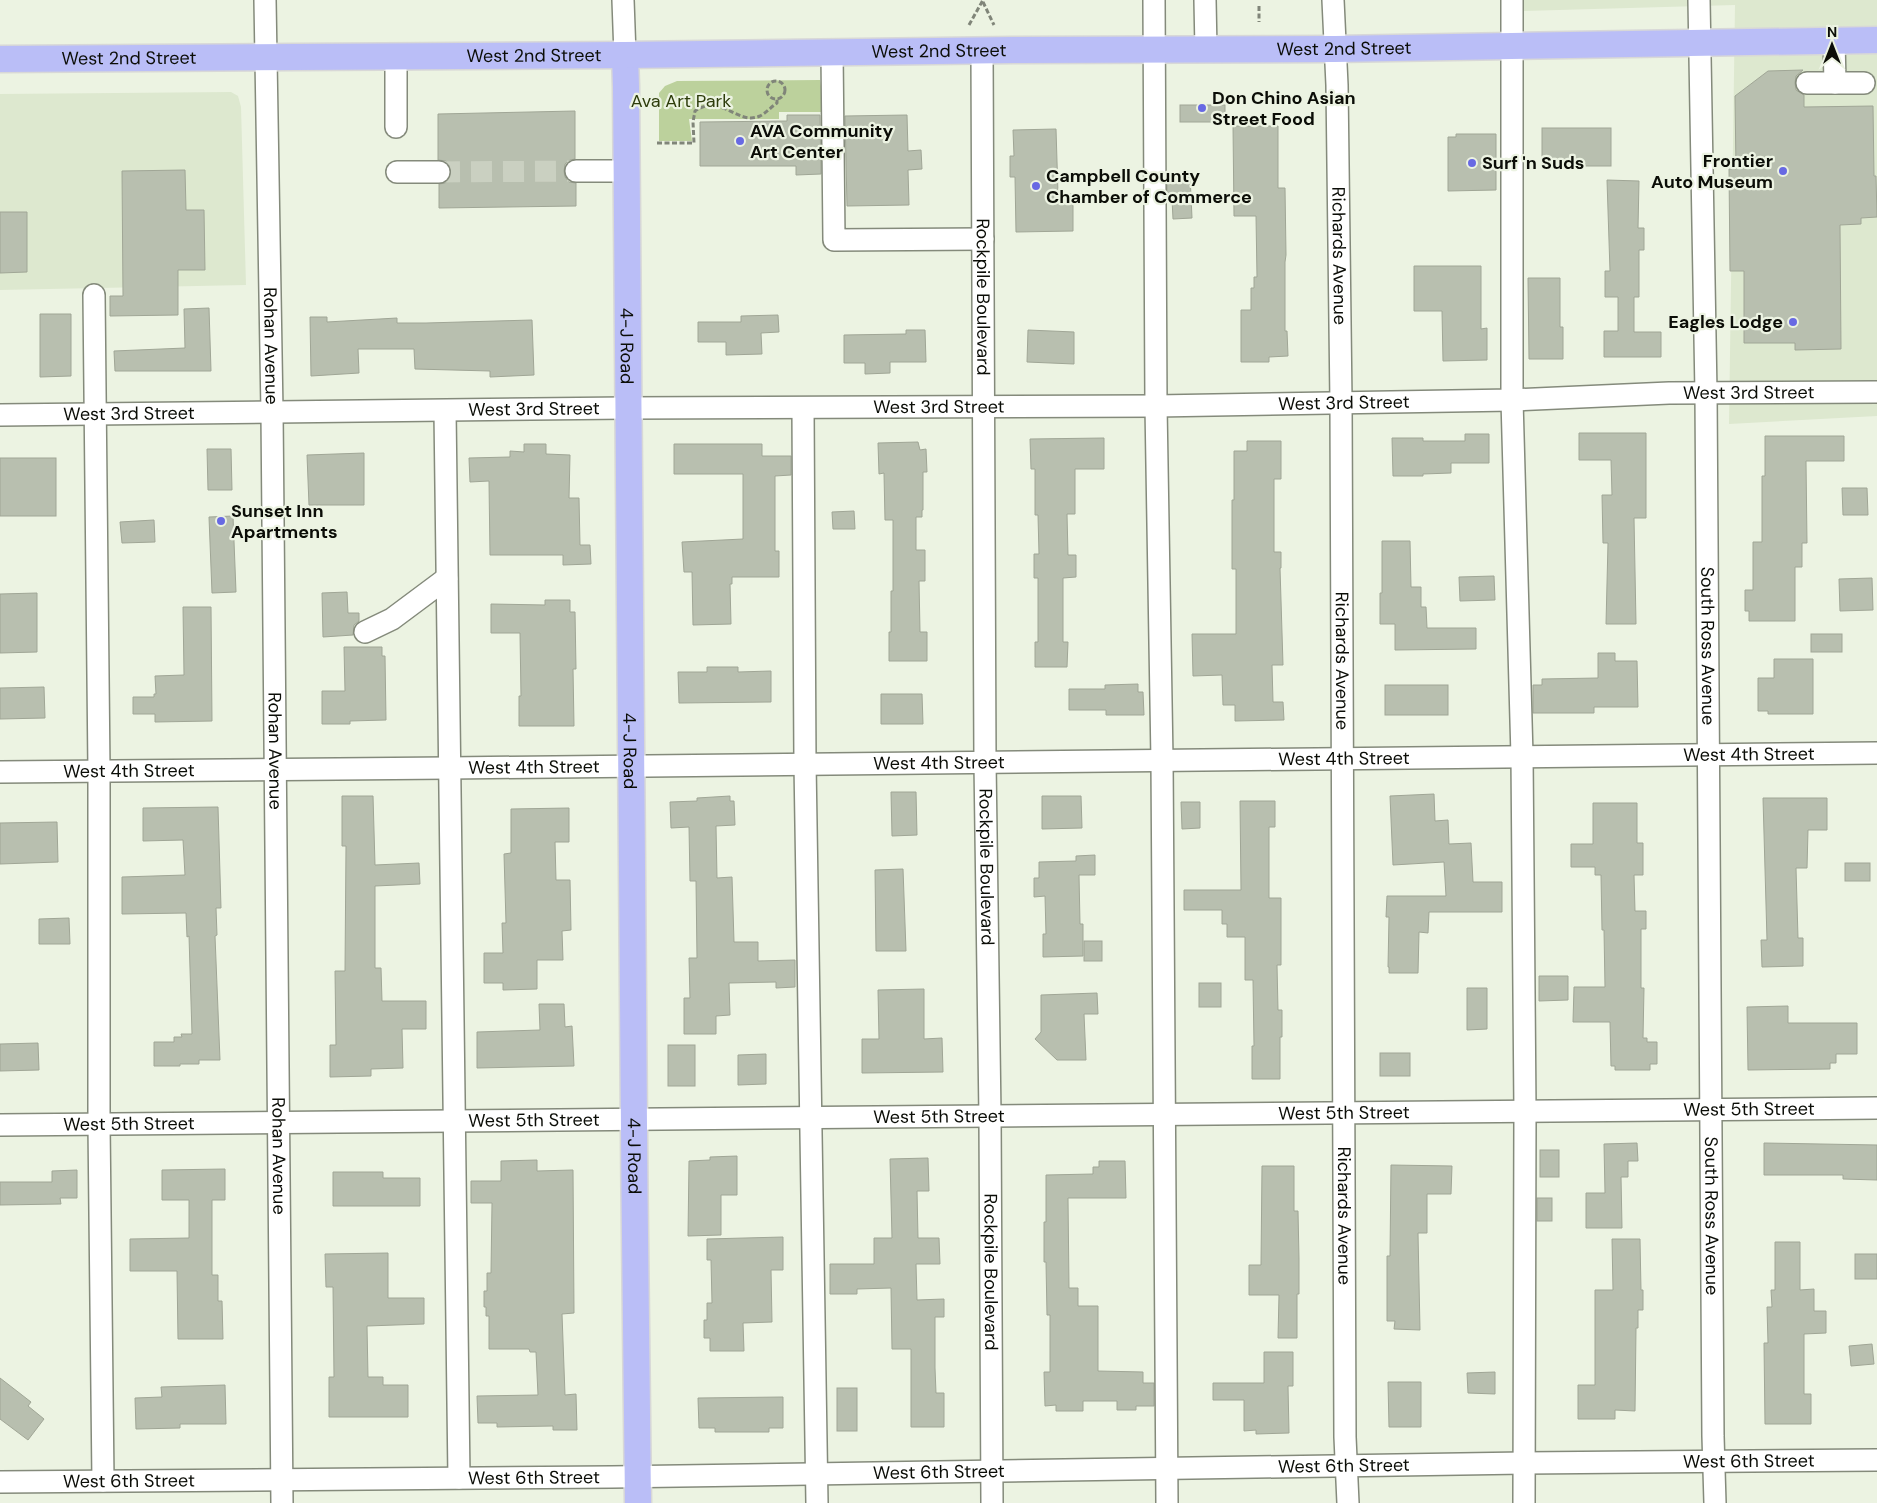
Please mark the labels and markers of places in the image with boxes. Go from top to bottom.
place label: Don Chino Asian Street Food [1212,86,1356,131]
marker: Don Chino Asian Street Food [1196,102,1208,114]
place label: AVA Community Art Center [750,119,893,164]
marker: AVA Community Art Center [734,135,746,147]
place label: Frontier Auto Museum [1651,149,1773,194]
place label: Surf 'n Suds [1482,151,1584,175]
marker: Surf 'n Suds [1466,157,1478,169]
place label: Campbell County Chamber of Commerce [1046,164,1252,209]
marker: Frontier Auto Museum [1777,165,1789,177]
marker: Campbell County Chamber of Commerce [1030,180,1042,192]
place label: Eagles Lodge [1668,310,1783,334]
marker: Eagles Lodge [1787,316,1799,328]
place label: Sunset Inn Apartments [231,499,338,544]
marker: Sunset Inn Apartments [215,515,227,527]

